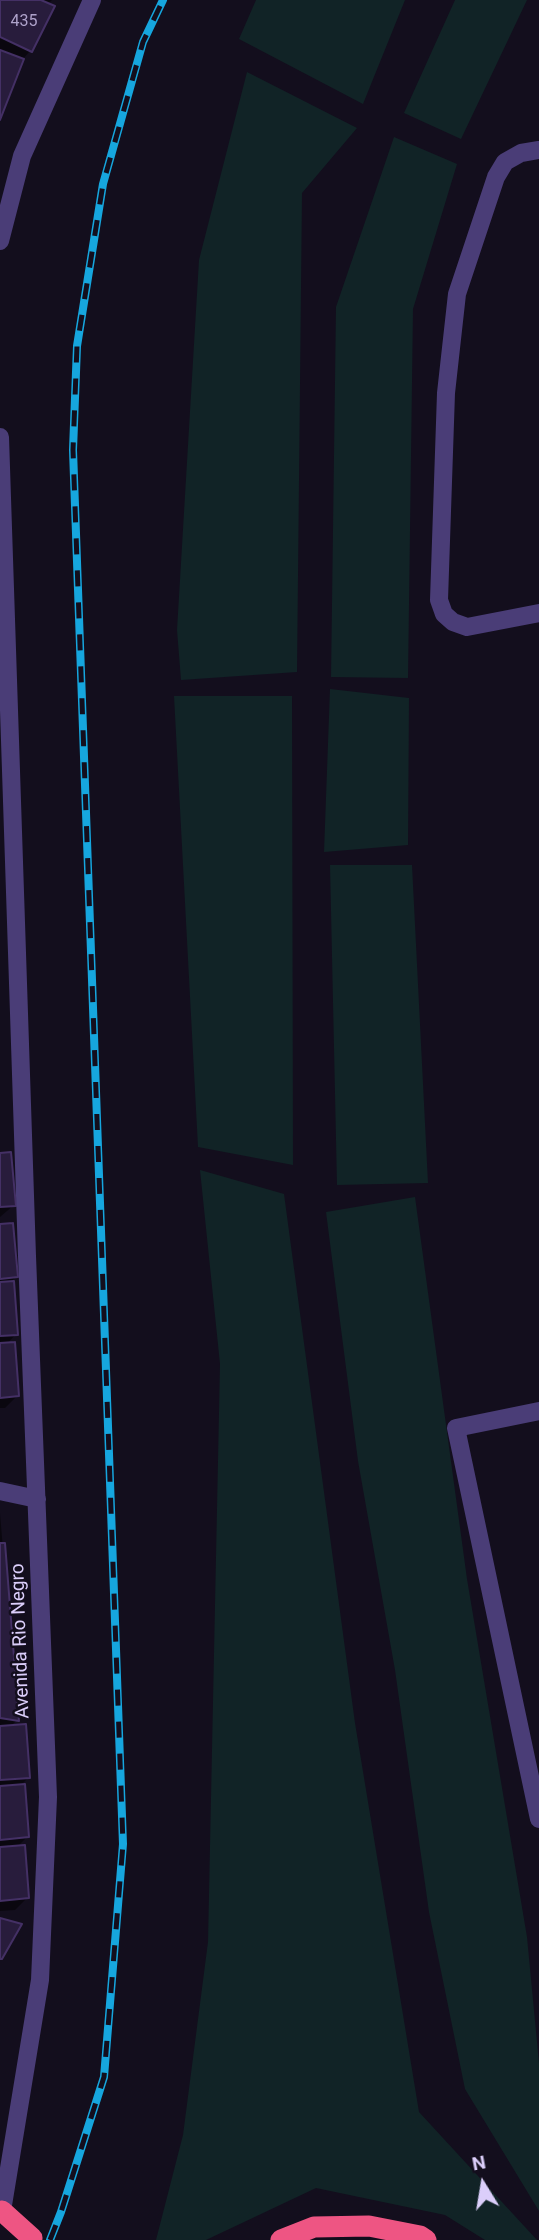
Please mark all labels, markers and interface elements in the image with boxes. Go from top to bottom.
house number: 435 [11,12,37,32]
street label: Avenida Rio Negro [7,1563,35,1719]
north arrow [448,2149,518,2219]
text: N [470,2150,488,2175]

